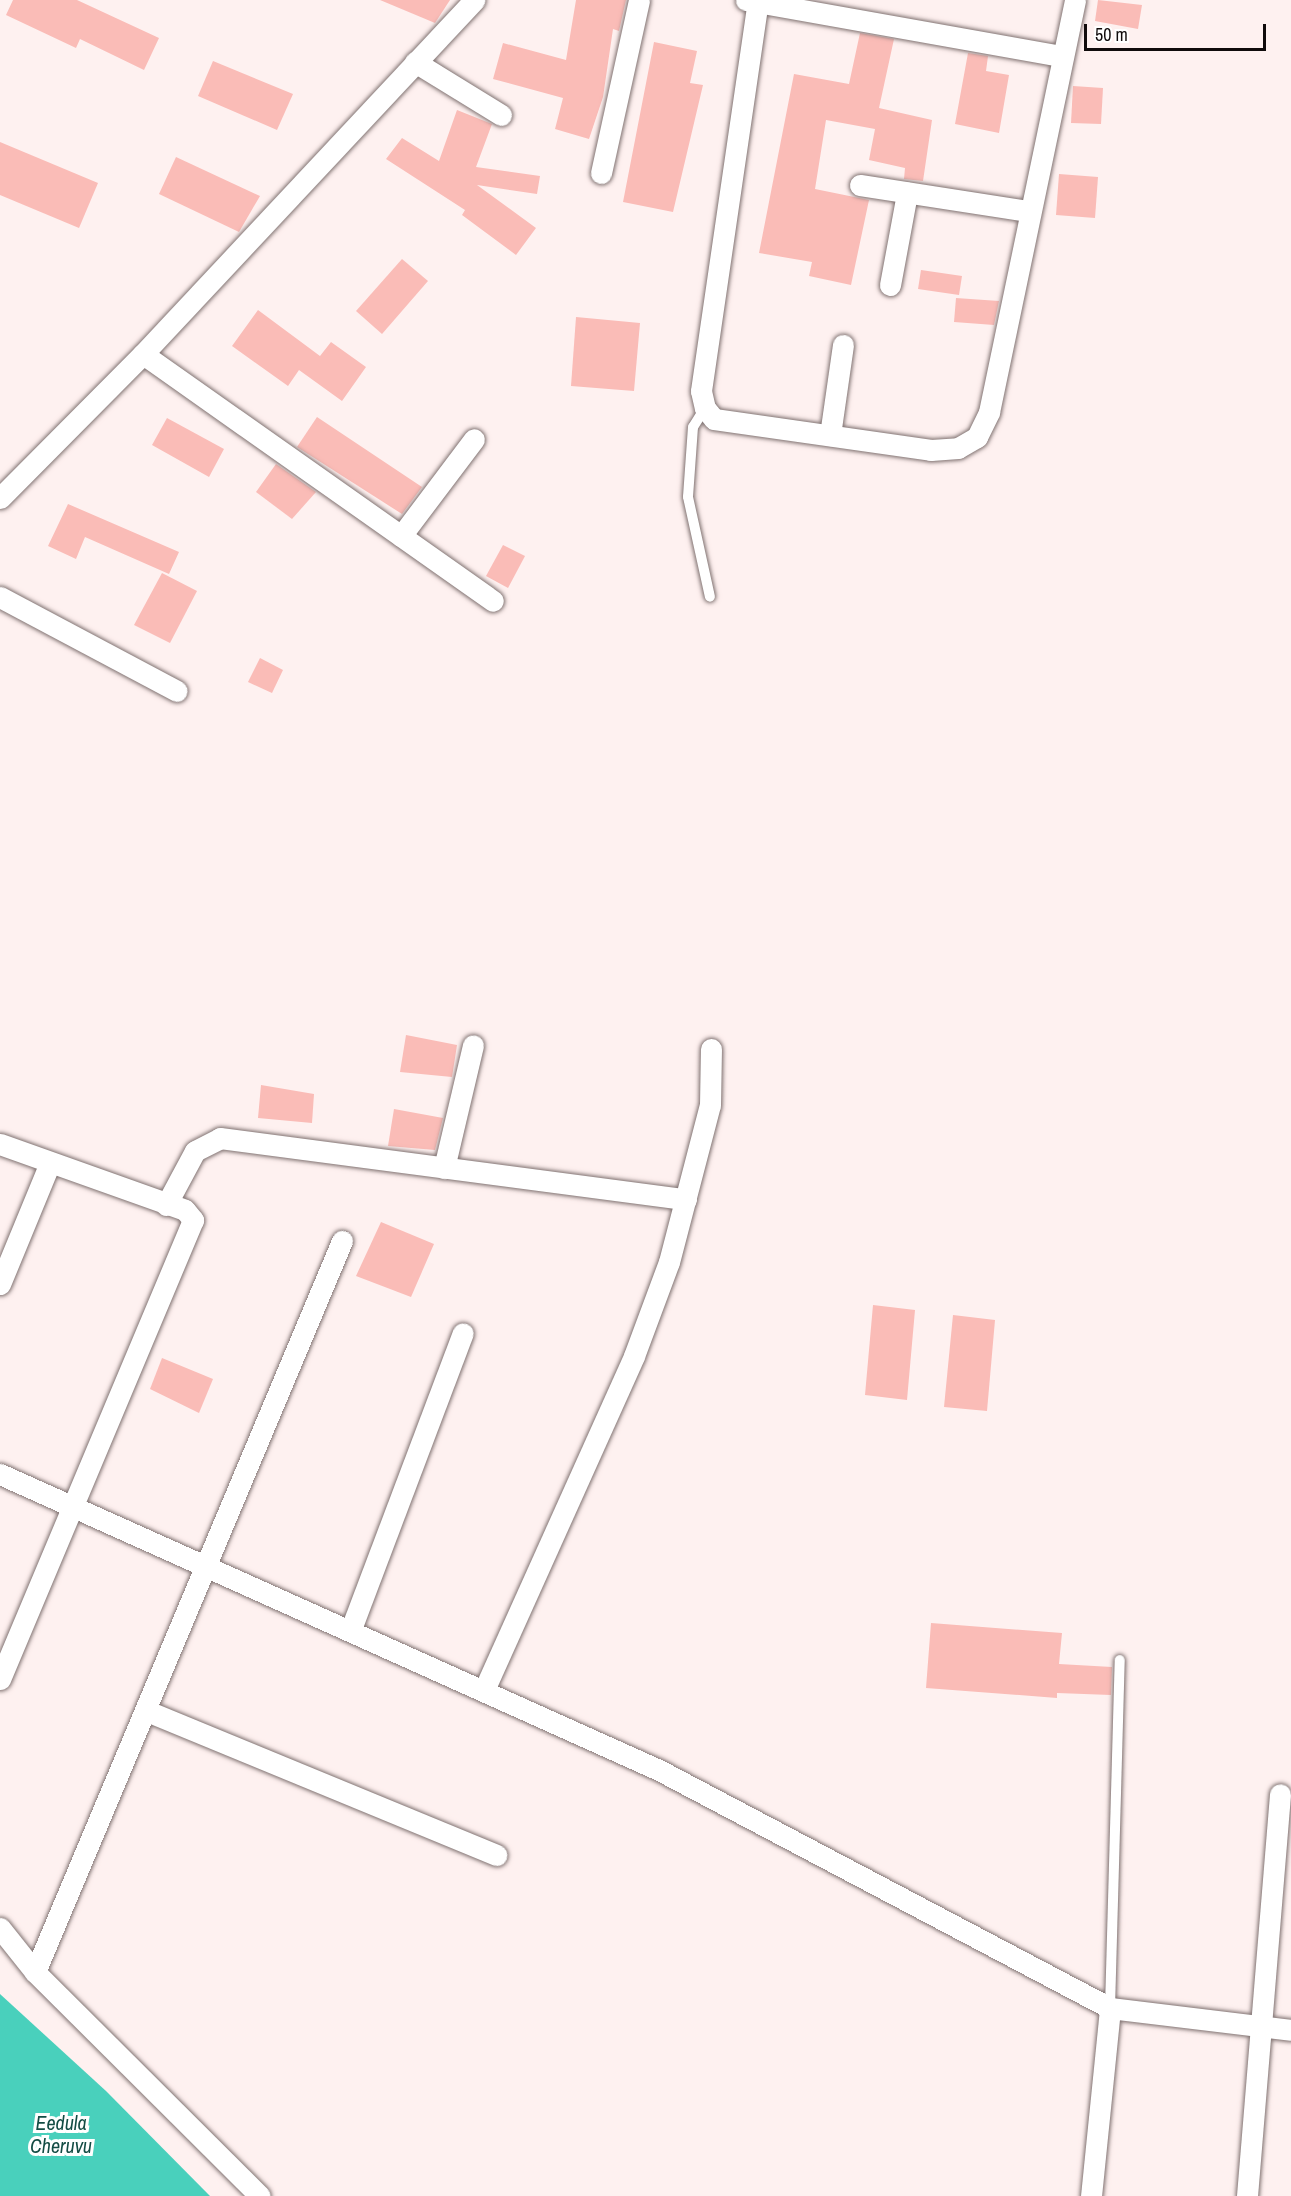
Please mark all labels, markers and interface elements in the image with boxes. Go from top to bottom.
scale bar [1087,12,1268,50]
text: 50 m [1095,22,1128,47]
water label: Eedula Cheruvu [30,2111,92,2158]

